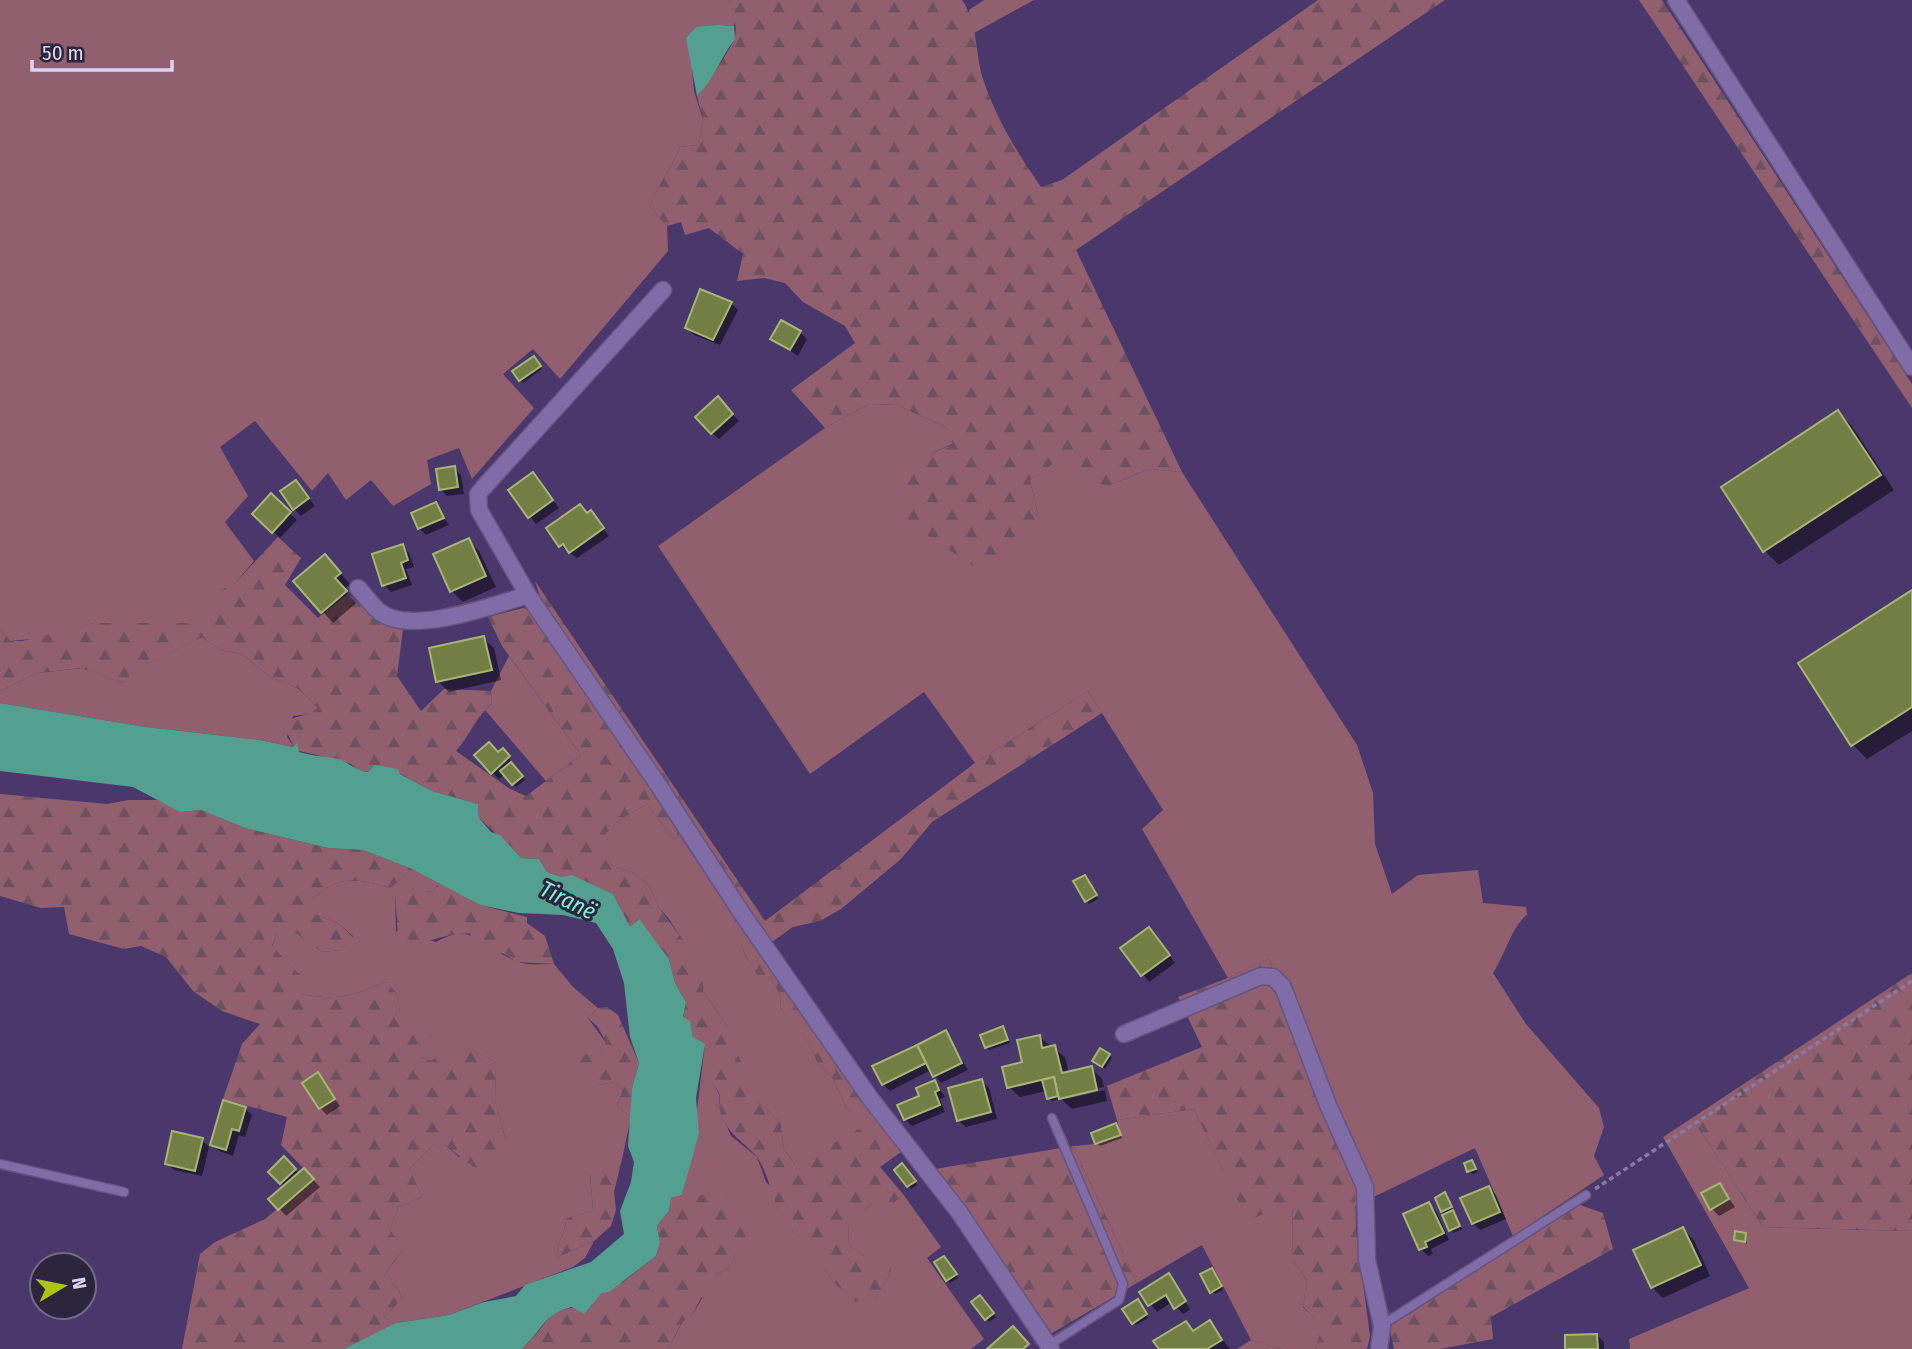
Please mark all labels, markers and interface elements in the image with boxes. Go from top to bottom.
scale bar [32,28,172,72]
text: 50 m [42,40,84,66]
water label: Tiranë [536,875,601,925]
north arrow [28,1251,98,1321]
text: N [67,1276,92,1291]

